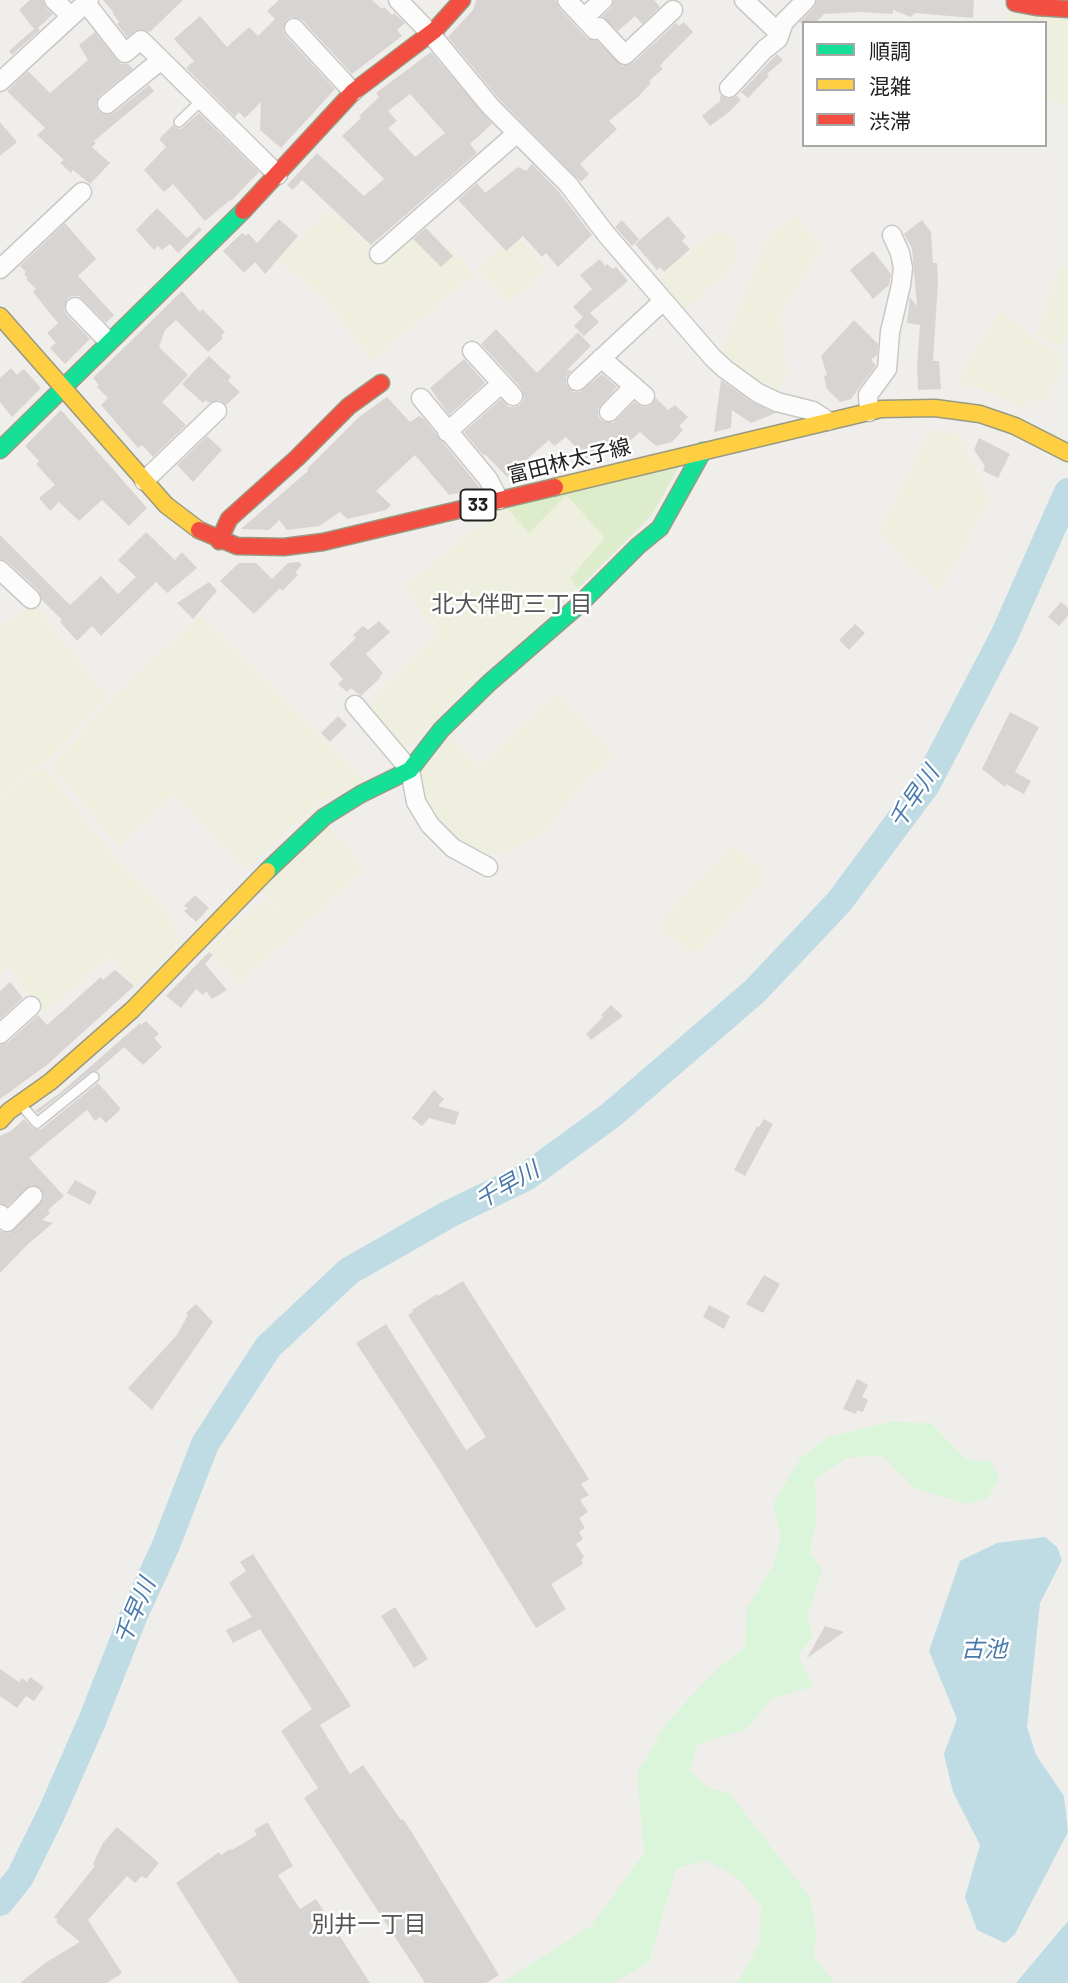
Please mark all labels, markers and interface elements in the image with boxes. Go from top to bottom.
legend [802,21,1047,147]
text: 順調 [869,38,911,63]
text: 混雑 [869,73,911,98]
text: 渋滞 [869,108,911,133]
street label: 富田林太子線 [505,434,633,488]
road number: 33 [461,490,496,520]
district label: 北大伴町三丁目 [432,590,592,618]
water label: 千早川 [883,761,945,833]
water label: 千早川 [470,1156,544,1214]
water label: 千早川 [109,1574,161,1648]
water label: 古池 [961,1635,1007,1663]
district label: 別井一丁目 [312,1910,426,1938]

